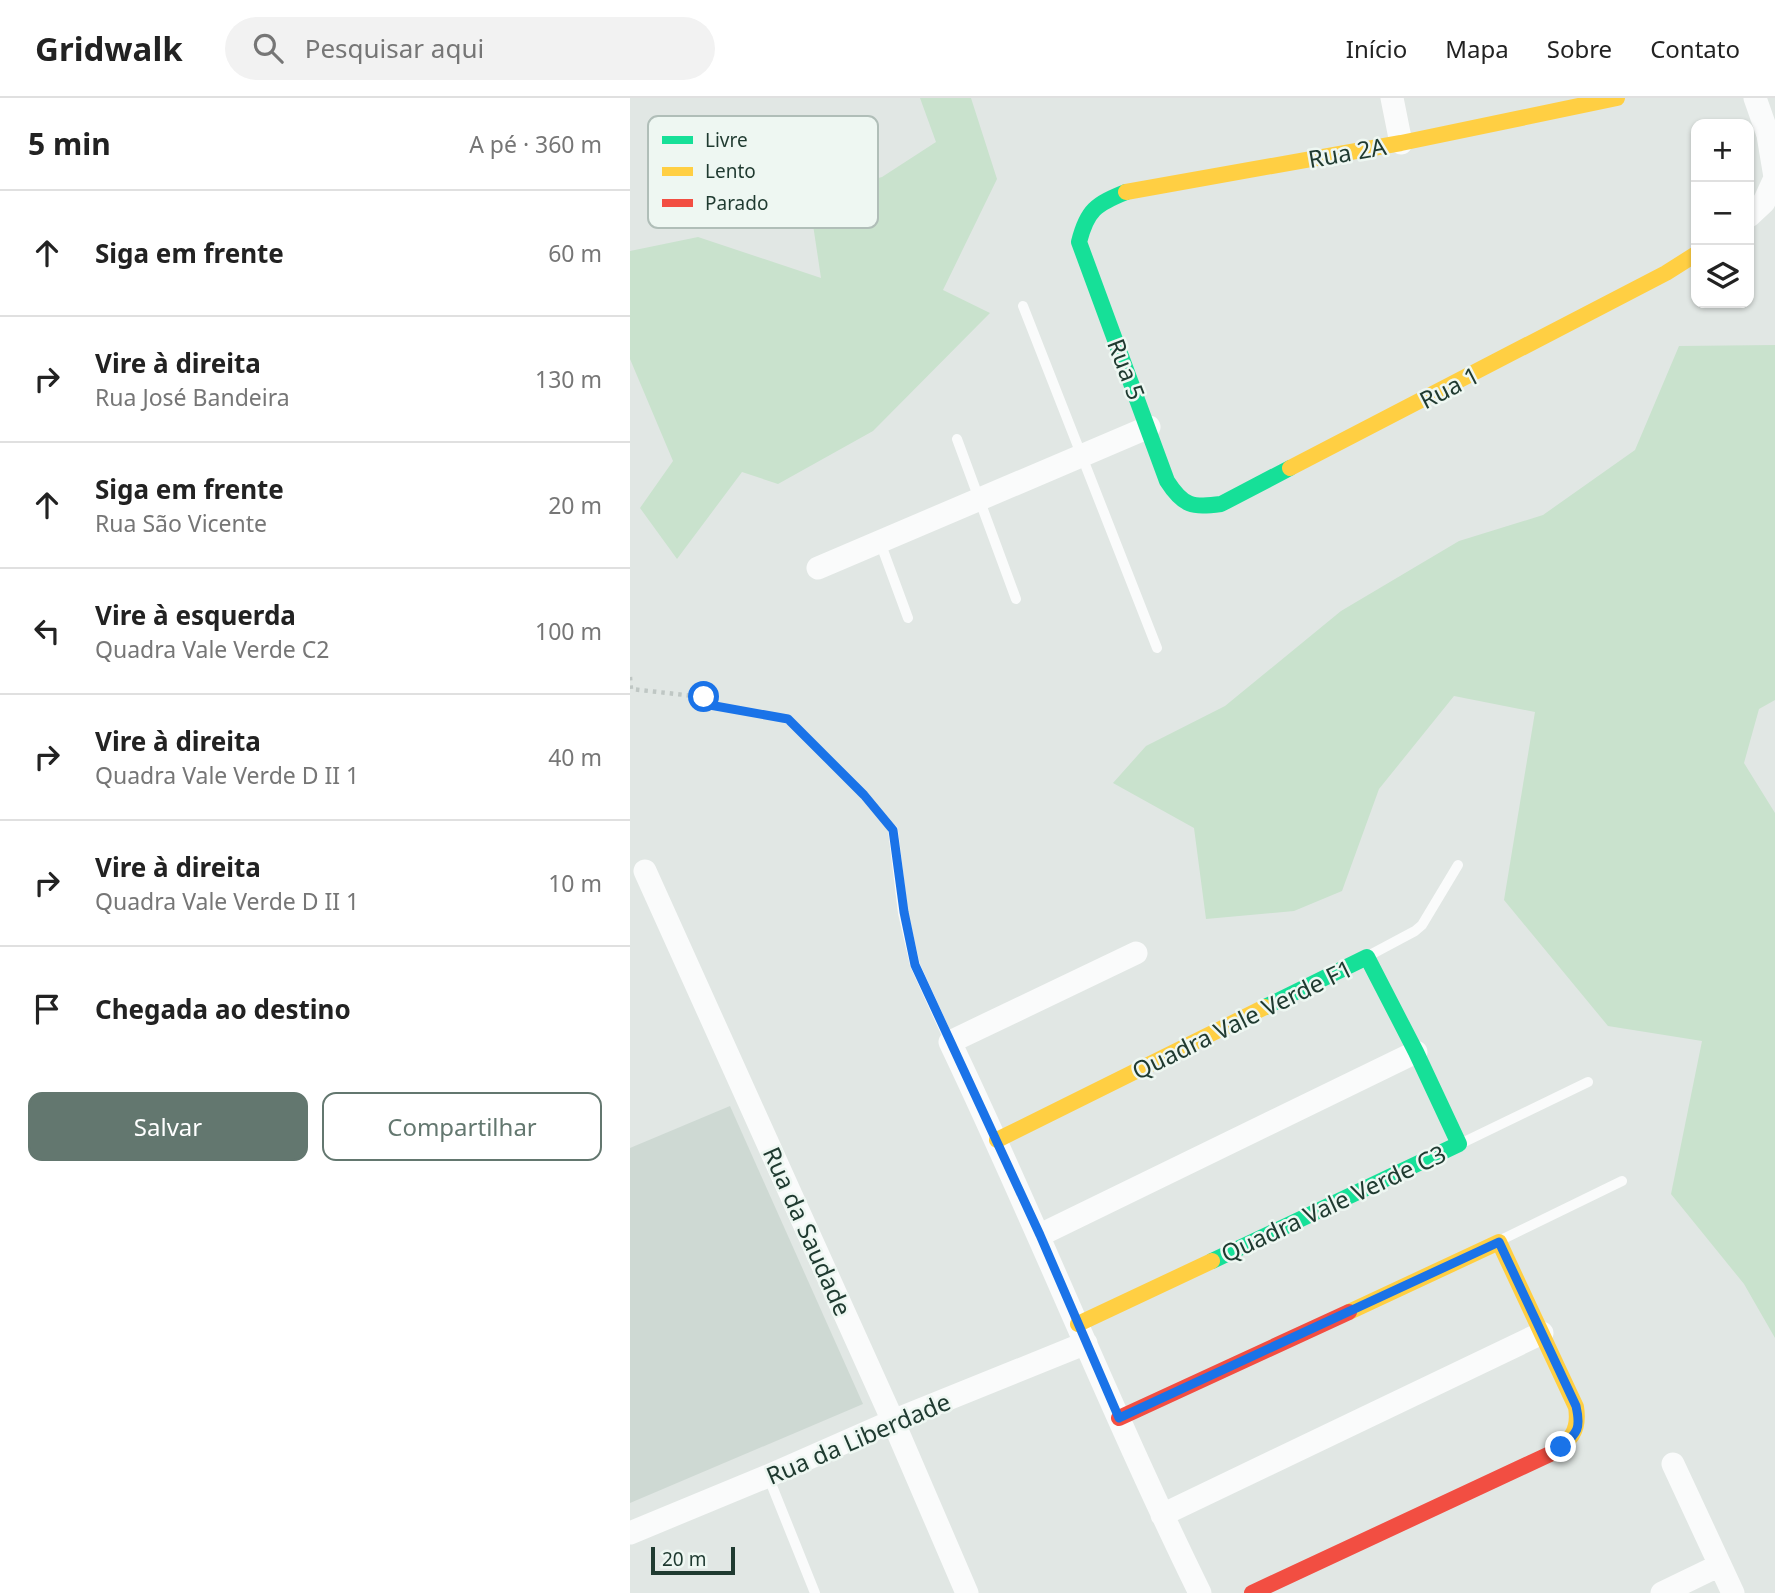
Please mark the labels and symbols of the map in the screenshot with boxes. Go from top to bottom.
legend [648,116,878,228]
text: Livre [705,127,748,153]
street label: Rua 2A [1305,129,1389,175]
text: Lento [705,158,756,184]
text: Parado [705,190,768,216]
street label: Rua 5 [1100,334,1154,404]
street label: Rua 1 [1413,358,1485,416]
route start [688,681,719,712]
street label: Quadra Vale Verde F1 [1126,951,1358,1087]
street label: Quadra Vale Verde C3 [1215,1136,1451,1270]
street label: Rua da Saudade [756,1141,860,1321]
street label: Rua da Liberdade [761,1384,955,1492]
route end [1545,1431,1576,1462]
scale bar [651,1544,735,1576]

